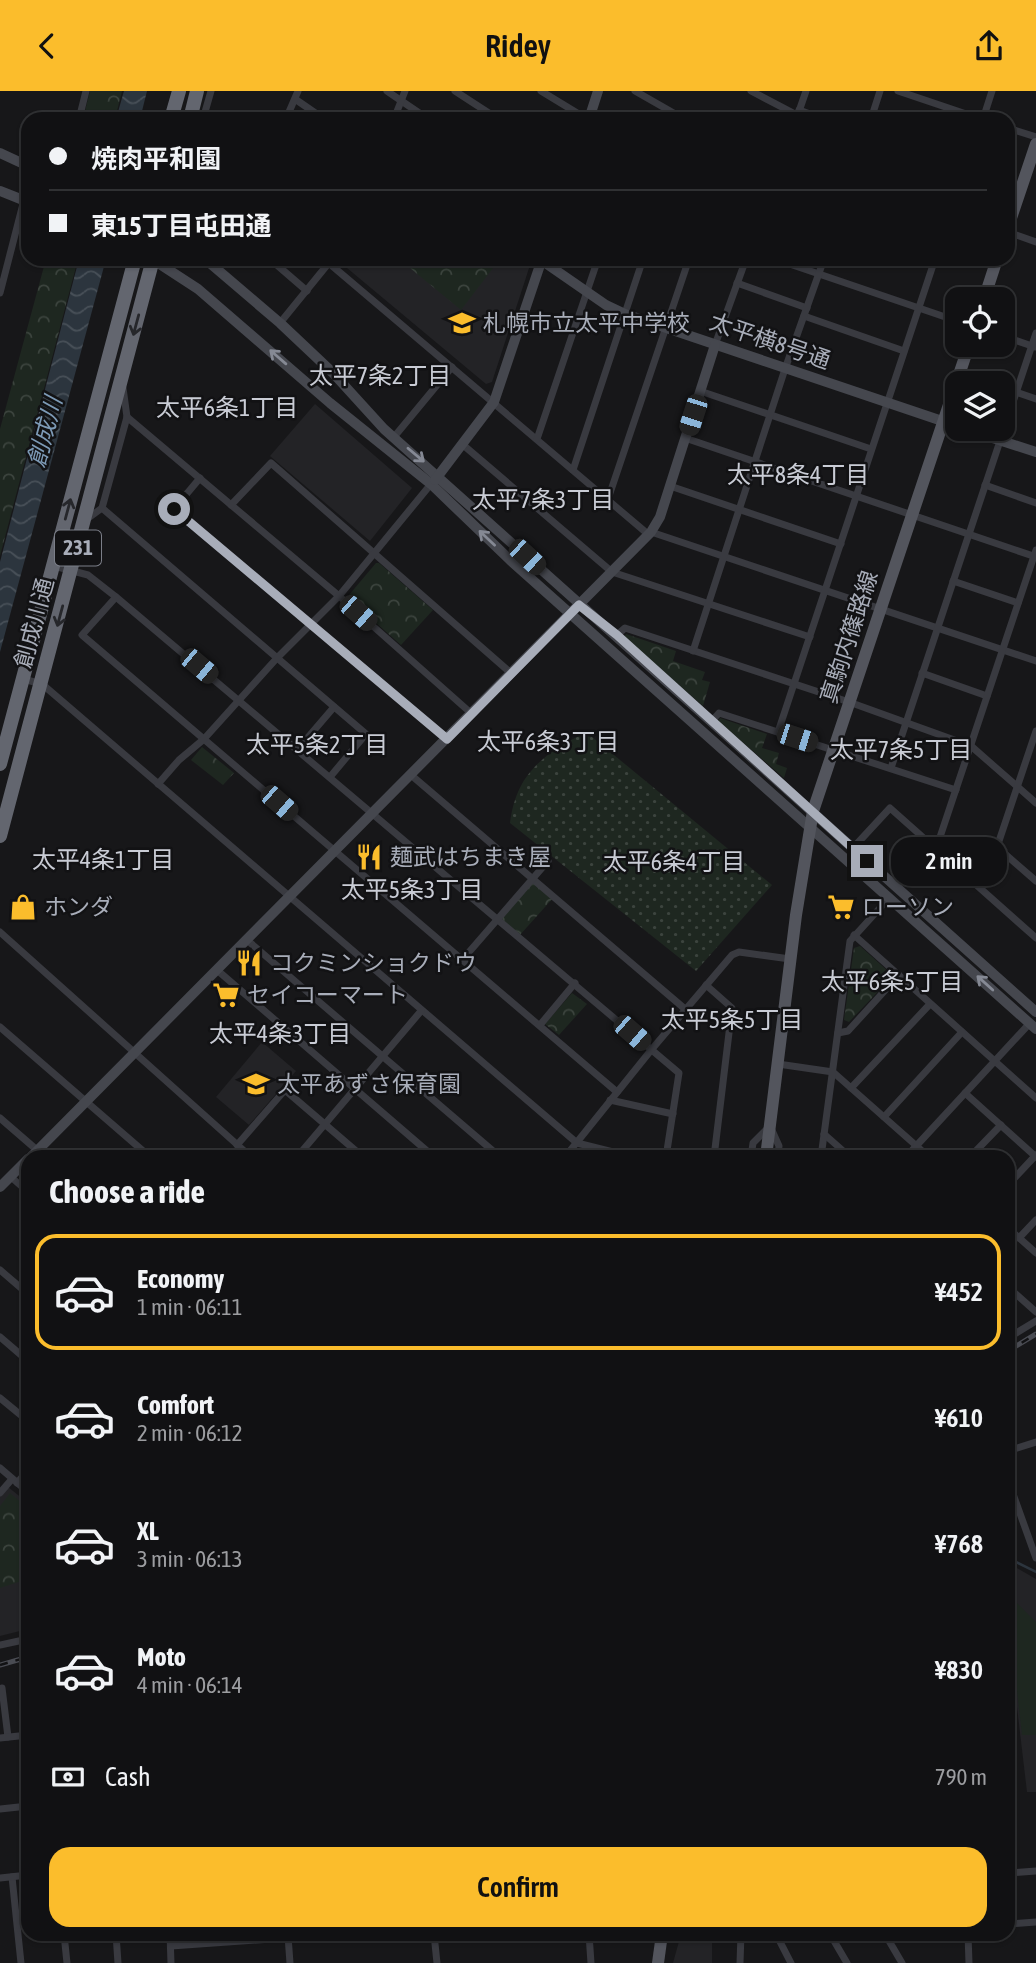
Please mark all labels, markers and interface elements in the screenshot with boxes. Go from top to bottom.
icon: back [28,27,66,65]
text: Ridey [485,27,551,64]
icon: share [970,27,1008,65]
text: 焼肉平和園 [91,144,221,174]
text: 東15丁目屯田通 [91,211,271,241]
map controls [945,287,1015,441]
button: locate [945,287,1015,357]
school or university icon: 札幌市立太平中学校 [447,308,477,338]
street label: 太平横8号通 [706,308,834,374]
place label: 札幌市立太平中学校 [483,310,690,336]
one-way arrow [129,313,142,336]
one-way arrow [269,349,287,365]
district label: 太平7条2丁目 [309,362,451,389]
button: layers [945,371,1015,441]
water label: 創成川 [22,391,68,470]
car [677,392,710,438]
district label: 太平6条1丁目 [156,394,298,421]
one-way arrow [406,448,424,463]
district label: 太平8条4丁目 [727,461,869,488]
district label: 太平7条3丁目 [472,486,614,513]
route start [158,493,190,525]
one-way arrow [62,498,75,521]
one-way arrow [479,529,496,546]
road number: 231 [55,531,101,566]
car [505,535,550,579]
street label: 真駒内篠路線 [815,567,883,707]
street label: 創成川通 [10,575,58,671]
car [336,591,381,635]
one-way arrow [52,605,65,627]
car [177,644,222,688]
car [774,722,821,754]
district label: 太平6条3丁目 [477,728,619,755]
district label: 太平5条2丁目 [246,731,388,758]
district label: 太平7条5丁目 [830,736,972,763]
car [257,781,302,825]
callout: 2 min [892,837,1007,885]
restaurant icon: 麺武はちまき屋 [354,842,384,872]
place label: 麺武はちまき屋 [390,844,551,870]
route end [851,845,883,877]
district label: 太平4条1丁目 [32,846,174,873]
district label: 太平6条4丁目 [603,848,745,875]
text: 2 min [926,848,972,874]
district label: 太平5条3丁目 [341,876,483,903]
shop icon: ホンダ [8,892,38,922]
supermarket icon: ローソン [826,892,856,922]
place label: ホンダ [44,894,113,920]
place label: ローソン [862,894,954,920]
restaurant icon: コクミンショクドウ [234,948,264,978]
place label: コクミンショクドウ [270,950,477,976]
district label: 太平6条5丁目 [821,968,963,995]
one-way arrow [976,975,994,991]
supermarket icon: セイコーマート [211,980,241,1010]
place label: セイコーマート [247,982,408,1008]
district label: 太平5条5丁目 [661,1006,803,1033]
car [610,1011,655,1055]
district label: 太平4条3丁目 [209,1020,351,1047]
school or university icon: 太平あずさ保育園 [241,1069,271,1099]
place label: 太平あずさ保育園 [277,1071,461,1097]
text: Choose a ride [49,1173,205,1210]
icon: car [53,1261,116,1324]
text: Economy [137,1264,224,1294]
text: ¥452 [935,1277,983,1307]
text: 1 min · 06:11 [137,1294,243,1320]
icon: car [53,1387,116,1450]
text: Comfort [137,1390,214,1420]
text: ¥610 [935,1403,983,1433]
text: 2 min · 06:12 [137,1420,243,1446]
icon: car [53,1513,116,1576]
text: XL [137,1516,159,1546]
text: ¥768 [935,1529,983,1559]
text: 3 min · 06:13 [137,1546,243,1572]
icon: car [53,1639,116,1702]
text: Moto [137,1642,186,1672]
text: ¥830 [935,1655,983,1685]
text: 4 min · 06:14 [137,1672,243,1698]
icon: cash [49,1758,87,1796]
text: Cash [105,1762,151,1792]
text: 790 m [935,1764,987,1790]
button: Confirm [49,1847,987,1927]

